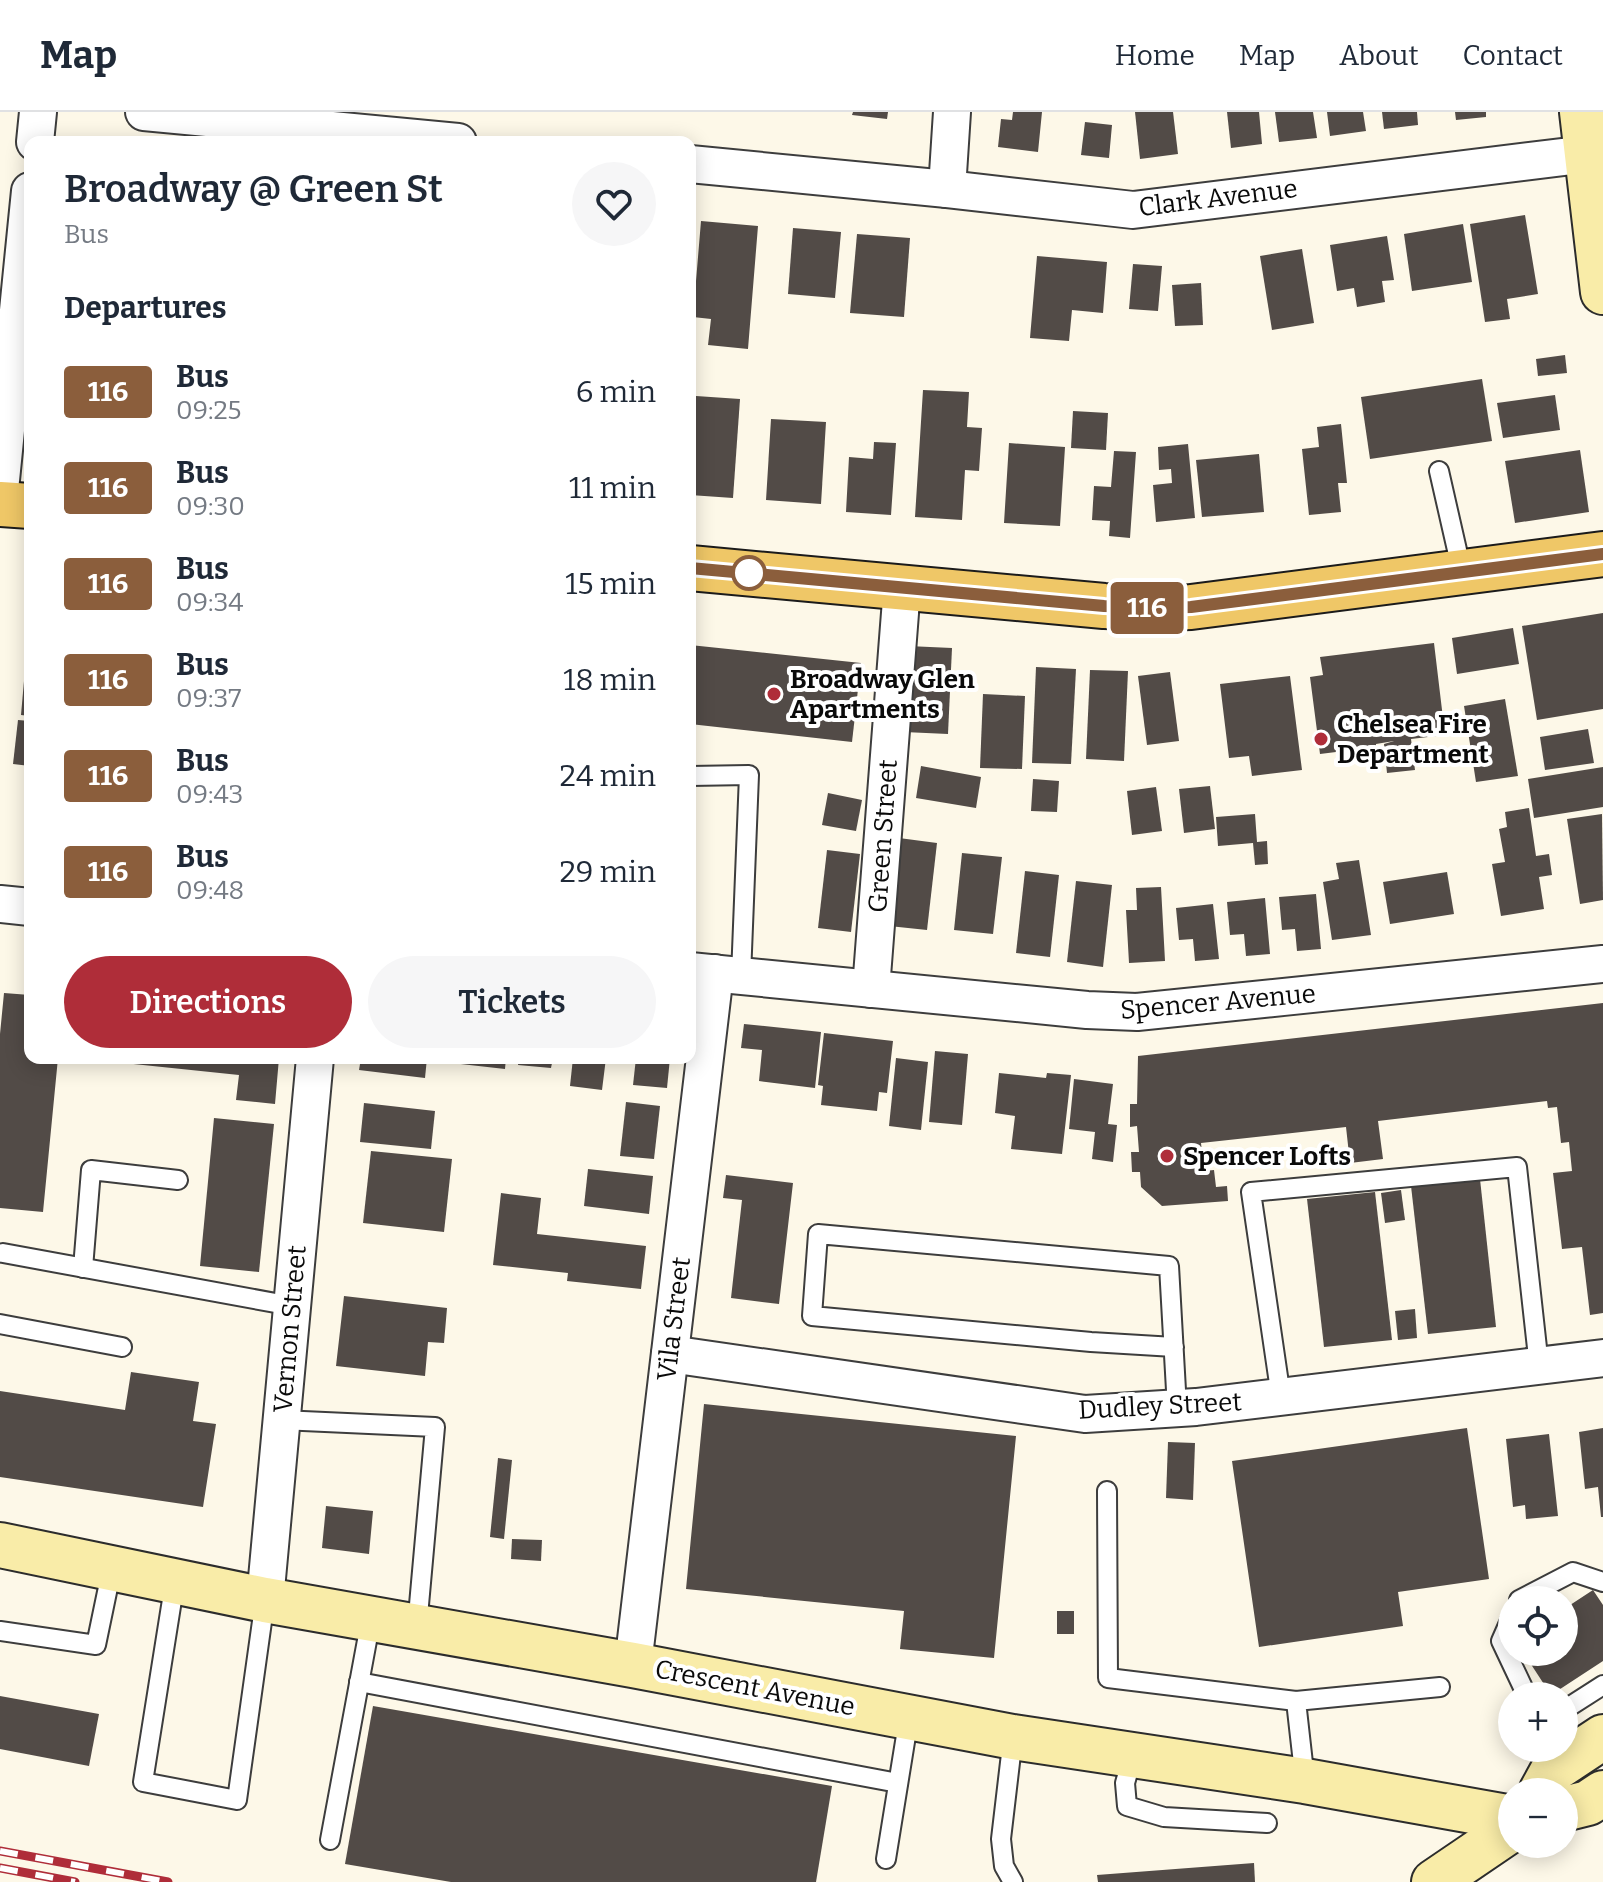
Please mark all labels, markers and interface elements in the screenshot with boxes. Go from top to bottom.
text: Map [40,32,117,78]
text: Home [1115,39,1195,72]
text: Map [1239,39,1295,72]
text: About [1339,39,1419,72]
text: Contact [1463,39,1563,72]
button: heart [572,162,656,246]
text: Broadway @ Green St [64,166,443,212]
street label: Clark Avenue [1137,173,1299,223]
text: Bus [64,219,109,250]
text: Departures [64,290,227,326]
text: Bus [176,359,229,395]
text: 6 min [576,374,656,410]
text: 116 [88,375,128,408]
text: 09:25 [176,395,241,426]
text: Bus [176,455,229,491]
text: 11 min [569,470,656,506]
text: 116 [88,471,128,504]
text: 09:30 [176,491,245,522]
text: Bus [176,551,229,587]
unlabelled marker [732,556,766,590]
text: 15 min [565,566,656,602]
text: 116 [88,567,128,600]
line badge: 116 [1101,582,1193,634]
text: 09:34 [176,587,243,618]
text: 116 [1127,591,1167,624]
text: Bus [176,647,229,683]
text: 18 min [563,662,656,698]
text: 116 [88,663,128,696]
place label: Broadway Glen Apartments [790,664,975,725]
text: 09:37 [176,683,241,714]
marker: Broadway Glen Apartments [765,685,783,703]
place label: Chelsea Fire Department [1337,709,1489,770]
marker: Chelsea Fire Department [1312,730,1330,748]
text: Bus [176,743,229,779]
text: 24 min [560,758,656,794]
street label: Green Street [862,758,904,914]
text: 116 [88,759,128,792]
text: 09:43 [176,779,243,810]
text: Bus [176,839,229,875]
text: 29 min [560,854,656,890]
text: 116 [88,855,128,888]
text: 09:48 [176,875,244,906]
button: Directions [64,956,352,1048]
button: Tickets [368,956,656,1048]
street label: Spencer Avenue [1119,978,1317,1026]
place label: Spencer Lofts [1183,1141,1351,1172]
marker: Spencer Lofts [1158,1147,1176,1165]
street label: Vernon Street [267,1243,313,1414]
street label: Vila Street [651,1255,697,1383]
street label: Dudley Street [1078,1386,1243,1426]
map controls [1498,1586,1578,1858]
button: locate [1498,1586,1578,1666]
street label: Crescent Avenue [652,1653,858,1723]
button: + [1498,1682,1578,1762]
button: − [1498,1778,1578,1858]

